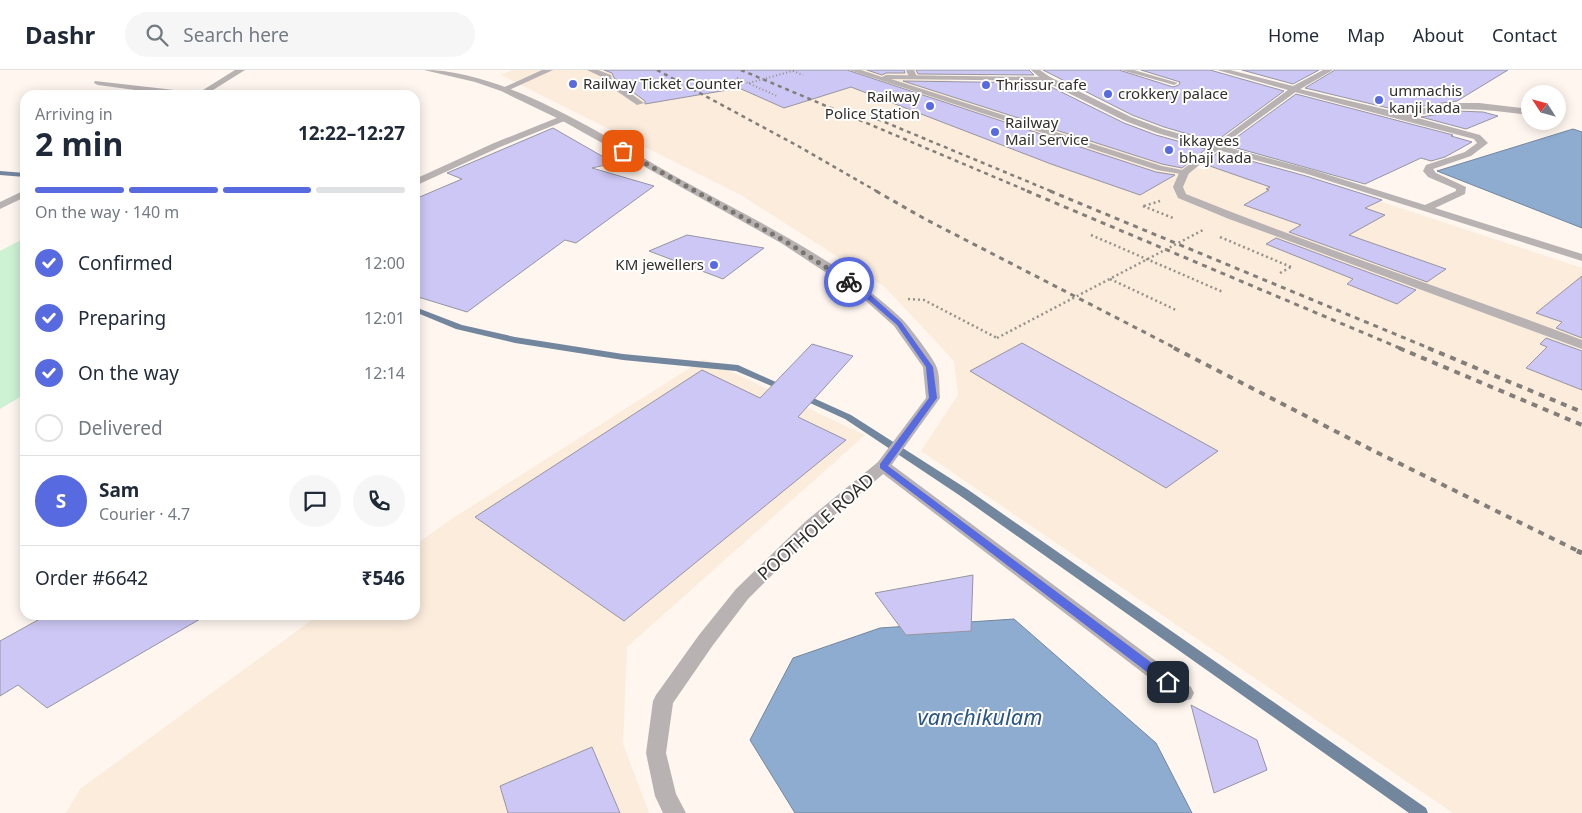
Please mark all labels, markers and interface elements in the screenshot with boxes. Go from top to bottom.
search box [125,12,475,57]
text: Dashr [25,18,95,51]
icon: search [143,21,171,49]
text: Search here [183,22,289,48]
text: Home [1268,23,1319,47]
text: Map [1347,23,1385,47]
text: About [1413,23,1464,47]
text: Contact [1492,23,1557,47]
place label: Railway Ticket Counter [583,73,743,93]
place label: Thrissur cafe [996,74,1087,94]
marker: Railway Ticket Counter [567,78,579,90]
marker: Thrissur cafe [980,79,992,91]
place label: ummachis kanji kada [1389,80,1462,117]
place label: crokkery palace [1118,83,1228,103]
north arrow [1521,85,1566,130]
map controls [1521,85,1566,130]
place label: Railway Police Station [825,86,920,123]
marker: crokkery palace [1102,88,1114,100]
marker: ummachis kanji kada [1373,94,1385,106]
marker: Railway Police Station [924,100,936,112]
text: Arriving in [35,103,113,125]
place label: Railway Mail Service [1005,112,1089,149]
text: 12:22–12:27 [298,120,405,146]
text: 2 min [35,122,123,165]
marker: Railway Mail Service [989,126,1001,138]
pin [602,130,644,172]
place label: ikkayees bhaji kada [1179,130,1252,167]
icon: bag [609,137,637,165]
marker: ikkayees bhaji kada [1163,144,1175,156]
text: On the way · 140 m [35,201,179,223]
icon: check [35,249,63,277]
text: Confirmed [78,250,173,276]
text: 12:00 [364,252,405,274]
place label: KM jewellers [615,254,704,274]
courier [824,257,874,307]
marker: KM jewellers [708,259,720,271]
icon: bike [835,268,863,296]
icon: check [35,304,63,332]
text: Preparing [78,305,166,331]
text: 12:01 [364,307,405,329]
icon: check [35,359,63,387]
text: On the way [78,360,179,386]
text: 12:14 [364,362,405,384]
text: Delivered [78,415,163,441]
street label: POOTHOLE ROAD [752,467,879,585]
button: chat [289,475,341,527]
button: phone [353,475,405,527]
text: Sam [99,477,139,503]
text: S [56,488,66,514]
text: Courier · 4.7 [99,503,190,525]
text: Order #6642 [35,565,148,591]
text: ₹546 [362,565,405,591]
pin [1147,661,1189,703]
icon: home [1154,668,1182,696]
water label: vanchikulam [918,701,1042,731]

